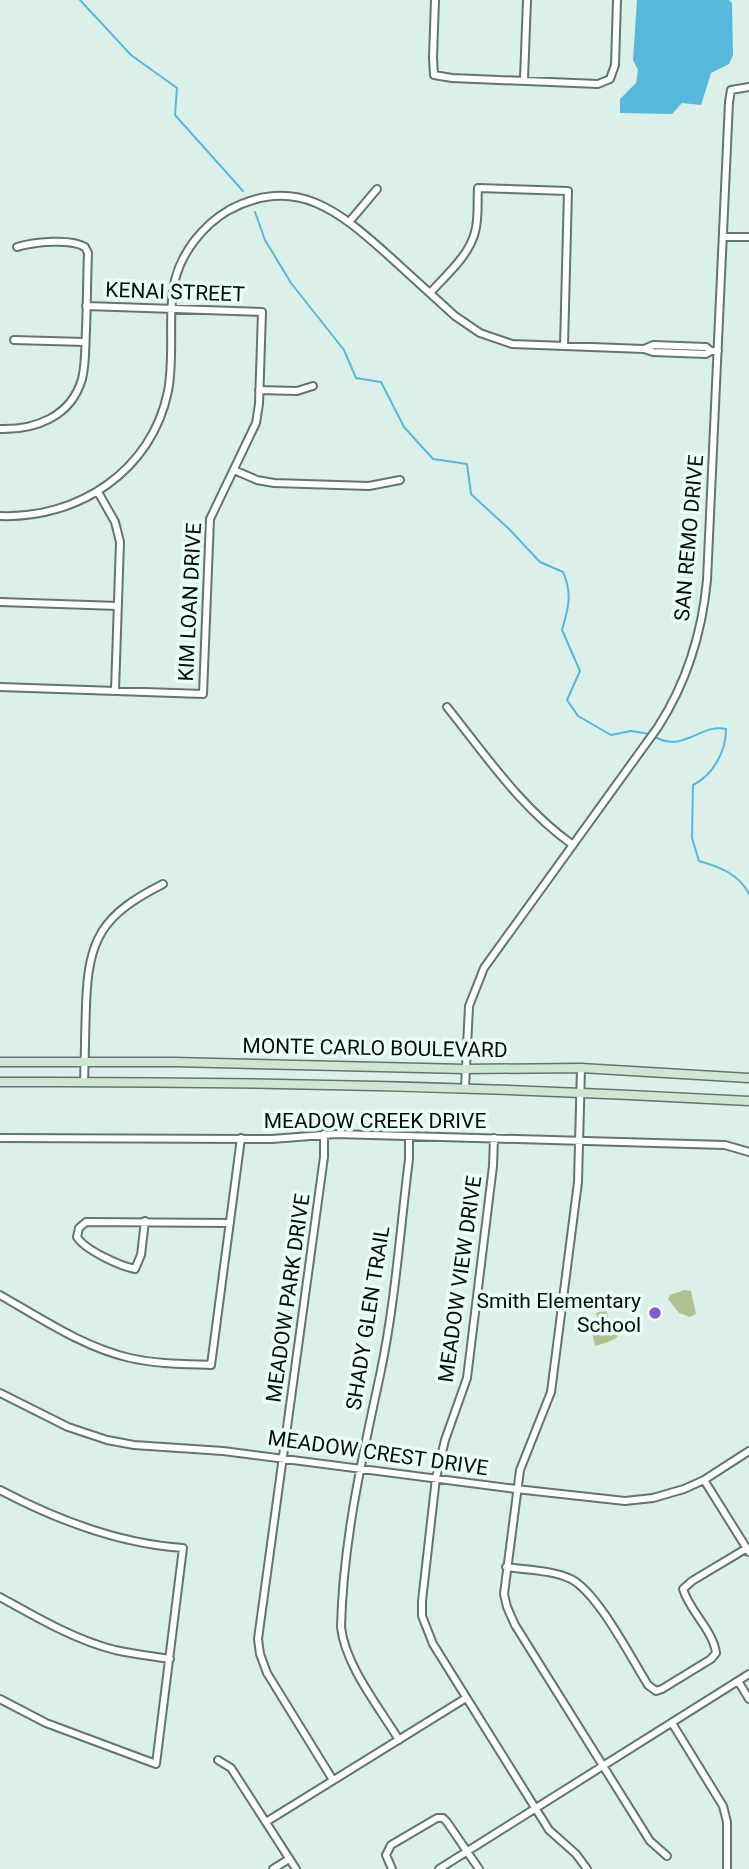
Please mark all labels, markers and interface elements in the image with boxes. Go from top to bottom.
street label: KENAI STREET [105,278,246,306]
street label: SAN REMO DRIVE [670,454,708,622]
street label: KIM LOAN DRIVE [174,522,206,682]
street label: MONTE CARLO BOULEVARD [242,1034,508,1062]
street label: MEADOW CREEK DRIVE [264,1109,486,1133]
street label: MEADOW VIEW DRIVE [434,1174,486,1384]
street label: MEADOW PARK DRIVE [261,1192,315,1404]
street label: SHADY GLEN TRAIL [342,1224,394,1412]
place label: Smith Elementary School [477,1289,641,1337]
marker: Smith Elementary School [647,1305,663,1321]
street label: MEADOW CREST DRIVE [266,1426,490,1480]

